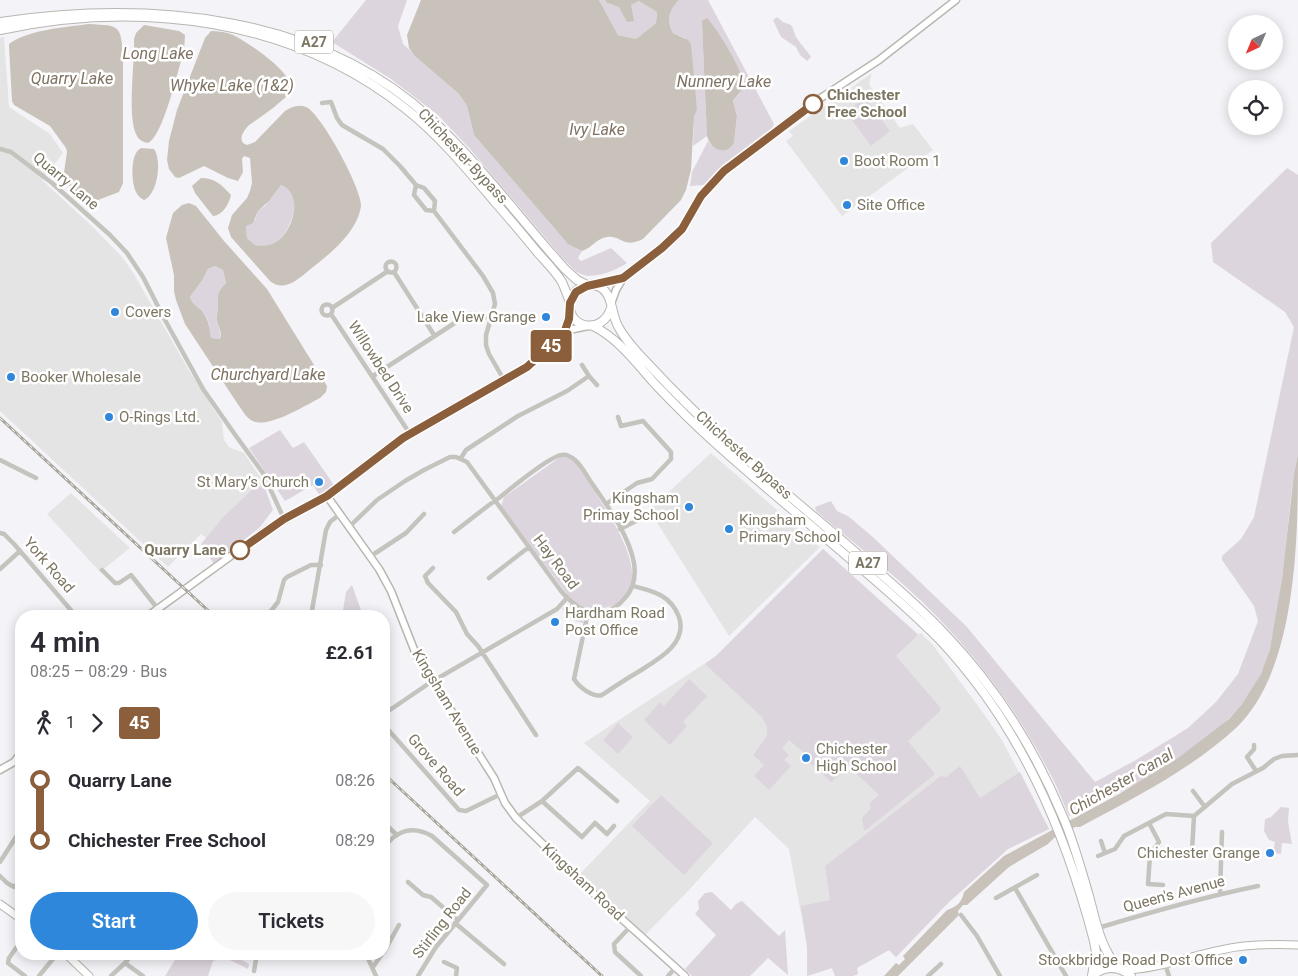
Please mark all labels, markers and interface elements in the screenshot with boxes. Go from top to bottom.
north arrow [1228,15,1282,70]
map controls [1228,15,1283,135]
road number: A27 [295,31,333,54]
water label: Long Lake [122,44,194,63]
water label: Quarry Lake [31,69,113,88]
water label: Nunnery Lake [677,72,771,91]
water label: Whyke Lake (1&2) [170,76,294,95]
button: locate [1228,80,1283,135]
place label: Chichester Free School [827,86,907,121]
marker: Chichester Free School [803,94,823,114]
street label: Chichester Bypass [414,105,512,207]
water label: Ivy Lake [569,120,625,139]
street label: Quarry Lane [29,148,103,214]
place label: Boot Room 1 [854,152,941,170]
marker: Boot Room 1 [838,155,850,167]
place label: Site Office [857,196,925,214]
marker: Site Office [841,199,853,211]
place label: Covers [125,303,171,321]
marker: Covers [109,306,121,318]
place label: Lake View Grange [417,308,536,326]
marker: Lake View Grange [540,311,552,323]
street label: Willowbed Drive [344,318,418,417]
line badge: 45 [528,330,574,362]
text: 45 [541,335,561,356]
water label: Churchyard Lake [210,365,326,384]
place label: Booker Wholesale [21,368,141,386]
marker: Booker Wholesale [5,371,17,383]
street label: Chichester Bypass [692,407,796,503]
place label: O-Rings Ltd. [119,408,200,426]
marker: O-Rings Ltd. [103,411,115,423]
place label: St Mary’s Church [197,473,309,491]
marker: St Mary’s Church [313,476,325,488]
place label: Kingsham Primay School [583,489,679,524]
marker: Kingsham Primay School [683,501,695,513]
place label: Kingsham Primary School [739,511,840,546]
marker: Kingsham Primary School [723,523,735,535]
street label: Hay Road [530,531,582,593]
street label: York Road [20,533,78,597]
marker: Quarry Lane [230,540,250,560]
place label: Quarry Lane [144,541,226,559]
road number: A27 [849,552,887,574]
place label: Hardham Road Post Office [565,604,665,639]
marker: Hardham Road Post Office [549,616,561,628]
text: 4 min [30,626,100,659]
text: £2.61 [325,641,375,664]
street label: Kingsham Avenue [408,646,486,758]
text: 08:25 – 08:29 · Bus [30,662,167,681]
icon: walk [30,709,58,737]
icon: forward [83,709,111,737]
text: 45 [129,712,150,733]
text: 1 [66,713,75,732]
street label: Grove Road [404,730,468,800]
place label: Chichester High School [816,740,897,775]
water label: Chichester Canal [1066,744,1177,820]
marker: Chichester High School [800,752,812,764]
text: Quarry Lane [68,769,172,792]
text: 08:26 [335,771,375,790]
text: Chichester Free School [68,829,266,852]
text: 08:29 [335,831,375,850]
street label: Kingsham Road [538,840,628,924]
place label: Chichester Grange [1137,844,1260,862]
marker: Chichester Grange [1264,847,1276,859]
street label: Queen's Avenue [1121,872,1227,916]
street label: Stirling Road [409,884,475,962]
button: Start [30,892,198,950]
button: Tickets [208,892,375,950]
place label: Stockbridge Road Post Office [1038,951,1233,969]
marker: Stockbridge Road Post Office [1237,954,1249,966]

